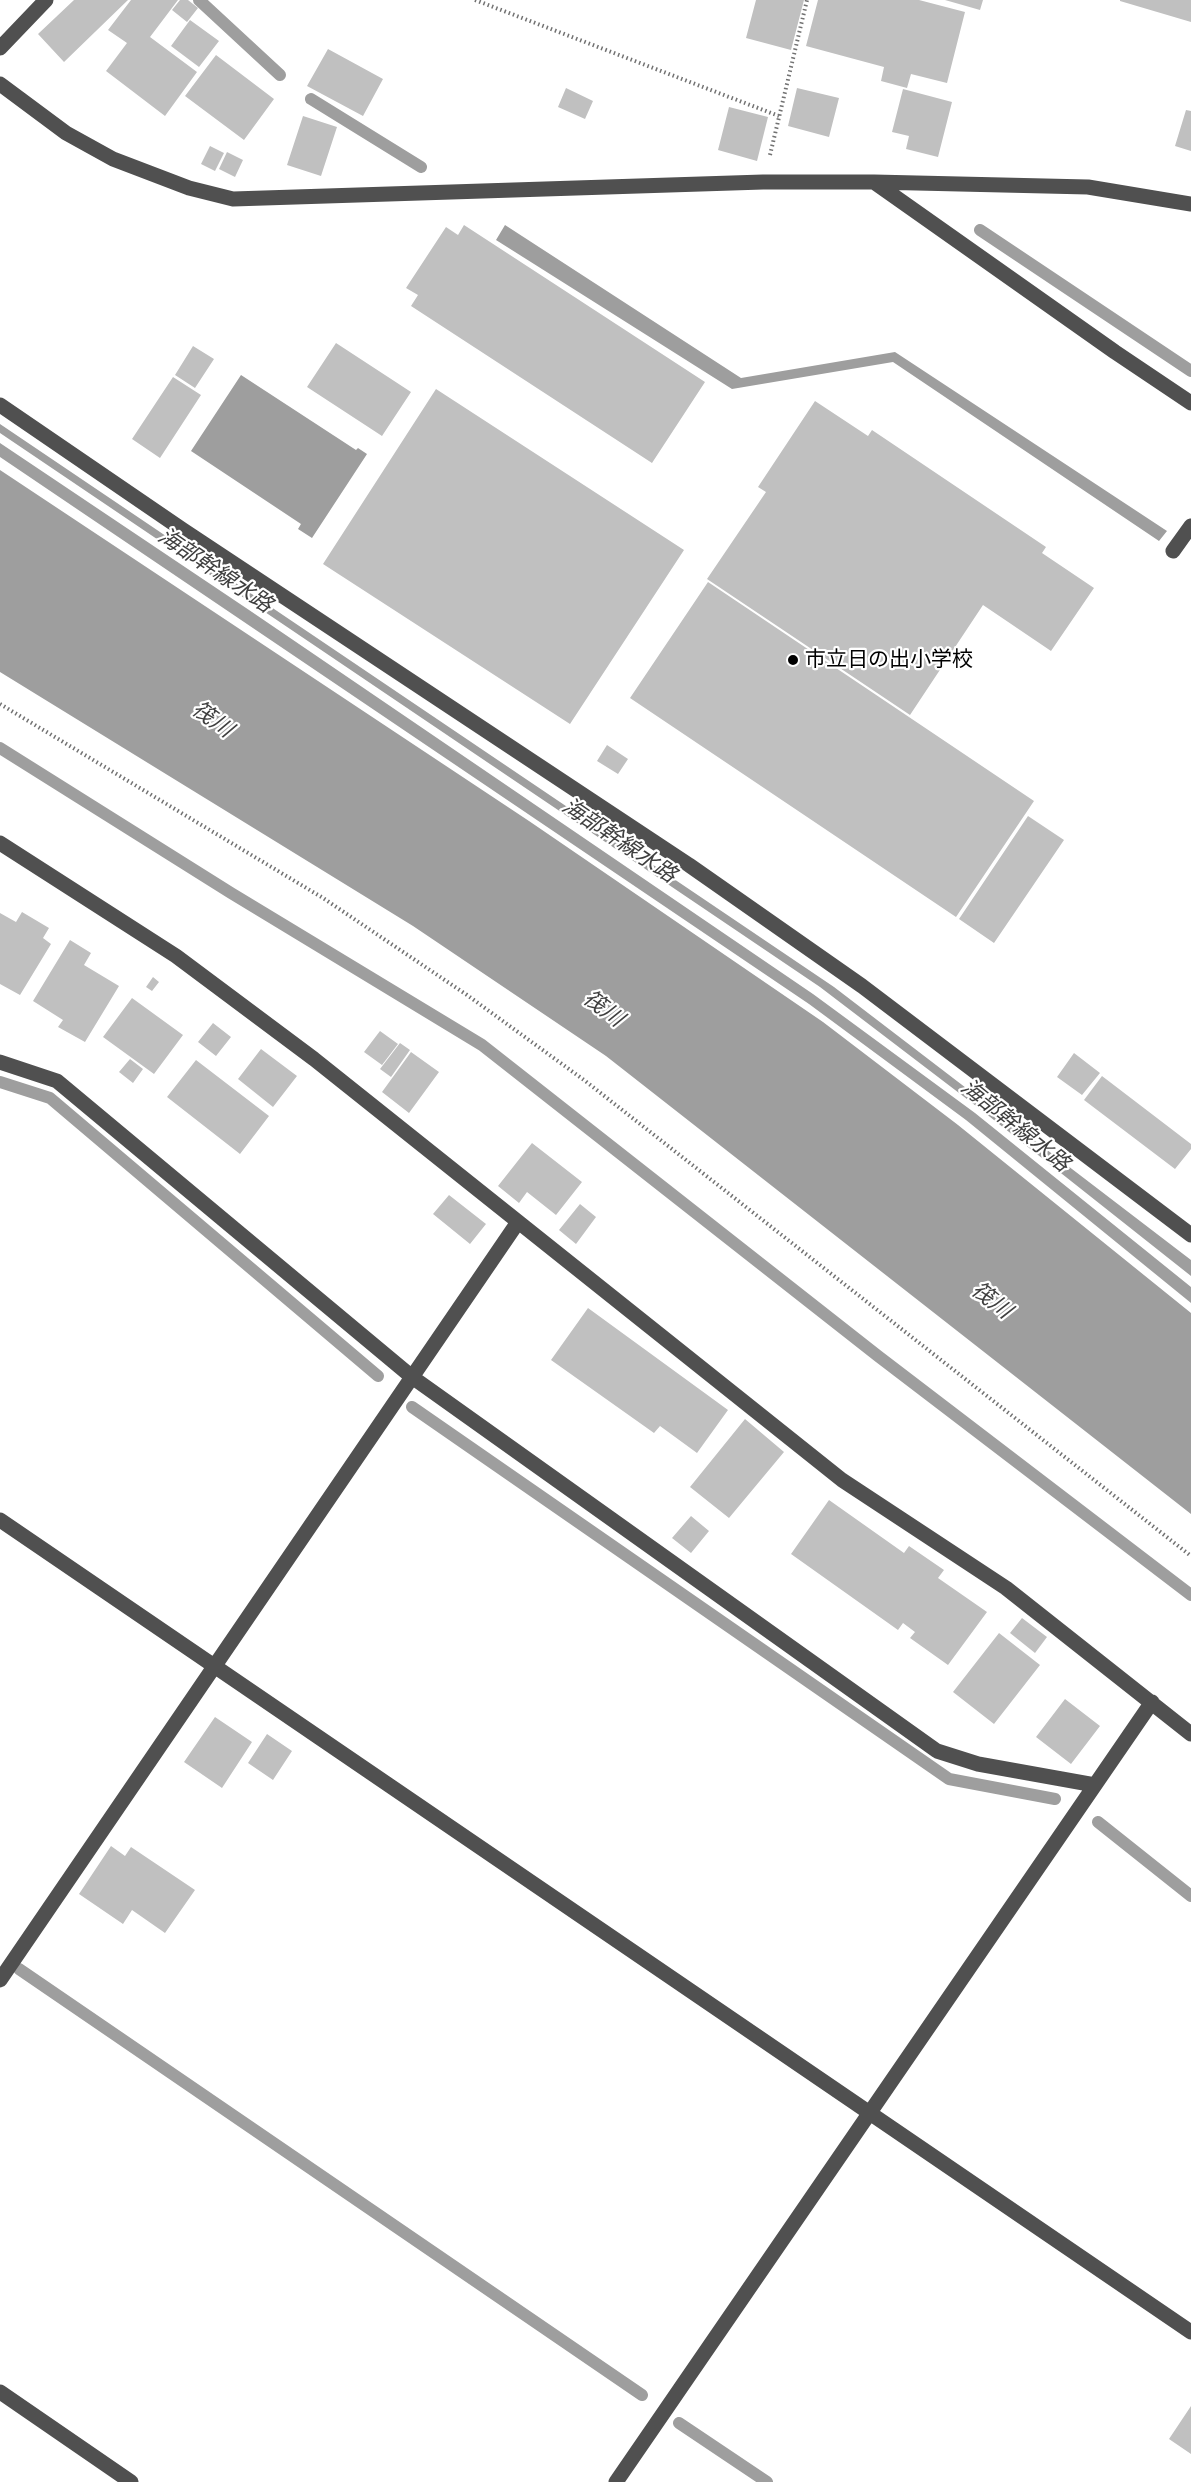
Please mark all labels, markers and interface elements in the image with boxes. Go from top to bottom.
water label: 海部幹線水路 [153,523,277,619]
place label: 市立日の出小学校 [805,647,973,673]
marker: 市立日の出小学校 [786,653,800,667]
water label: 筏川 [186,696,238,744]
water label: 海部幹線水路 [557,793,681,889]
water label: 筏川 [577,985,629,1033]
water label: 海部幹線水路 [955,1074,1075,1178]
water label: 筏川 [966,1277,1016,1325]

